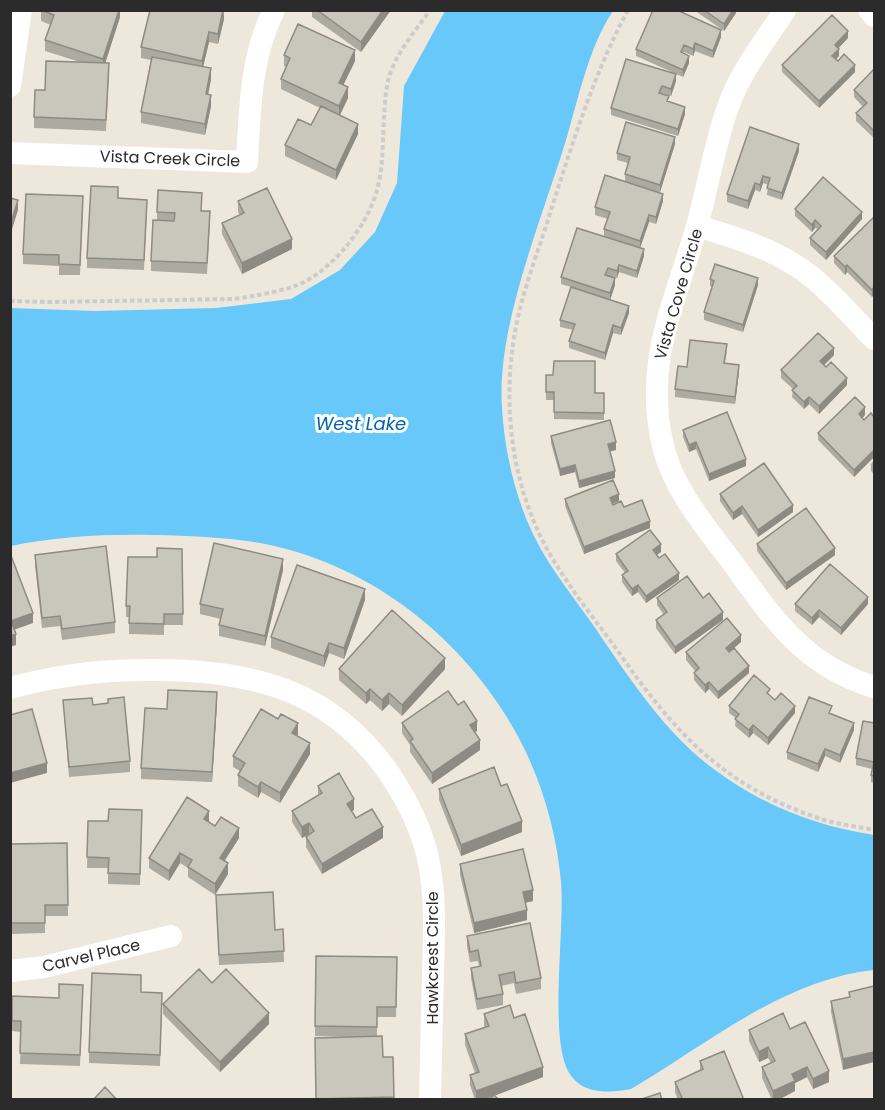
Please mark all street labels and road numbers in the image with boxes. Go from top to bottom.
street label: Vista Creek Circle [99,145,241,172]
street label: Vista Cove Circle [649,226,708,362]
street label: Hawkcrest Circle [421,891,444,1025]
street label: Carvel Place [40,933,142,978]

